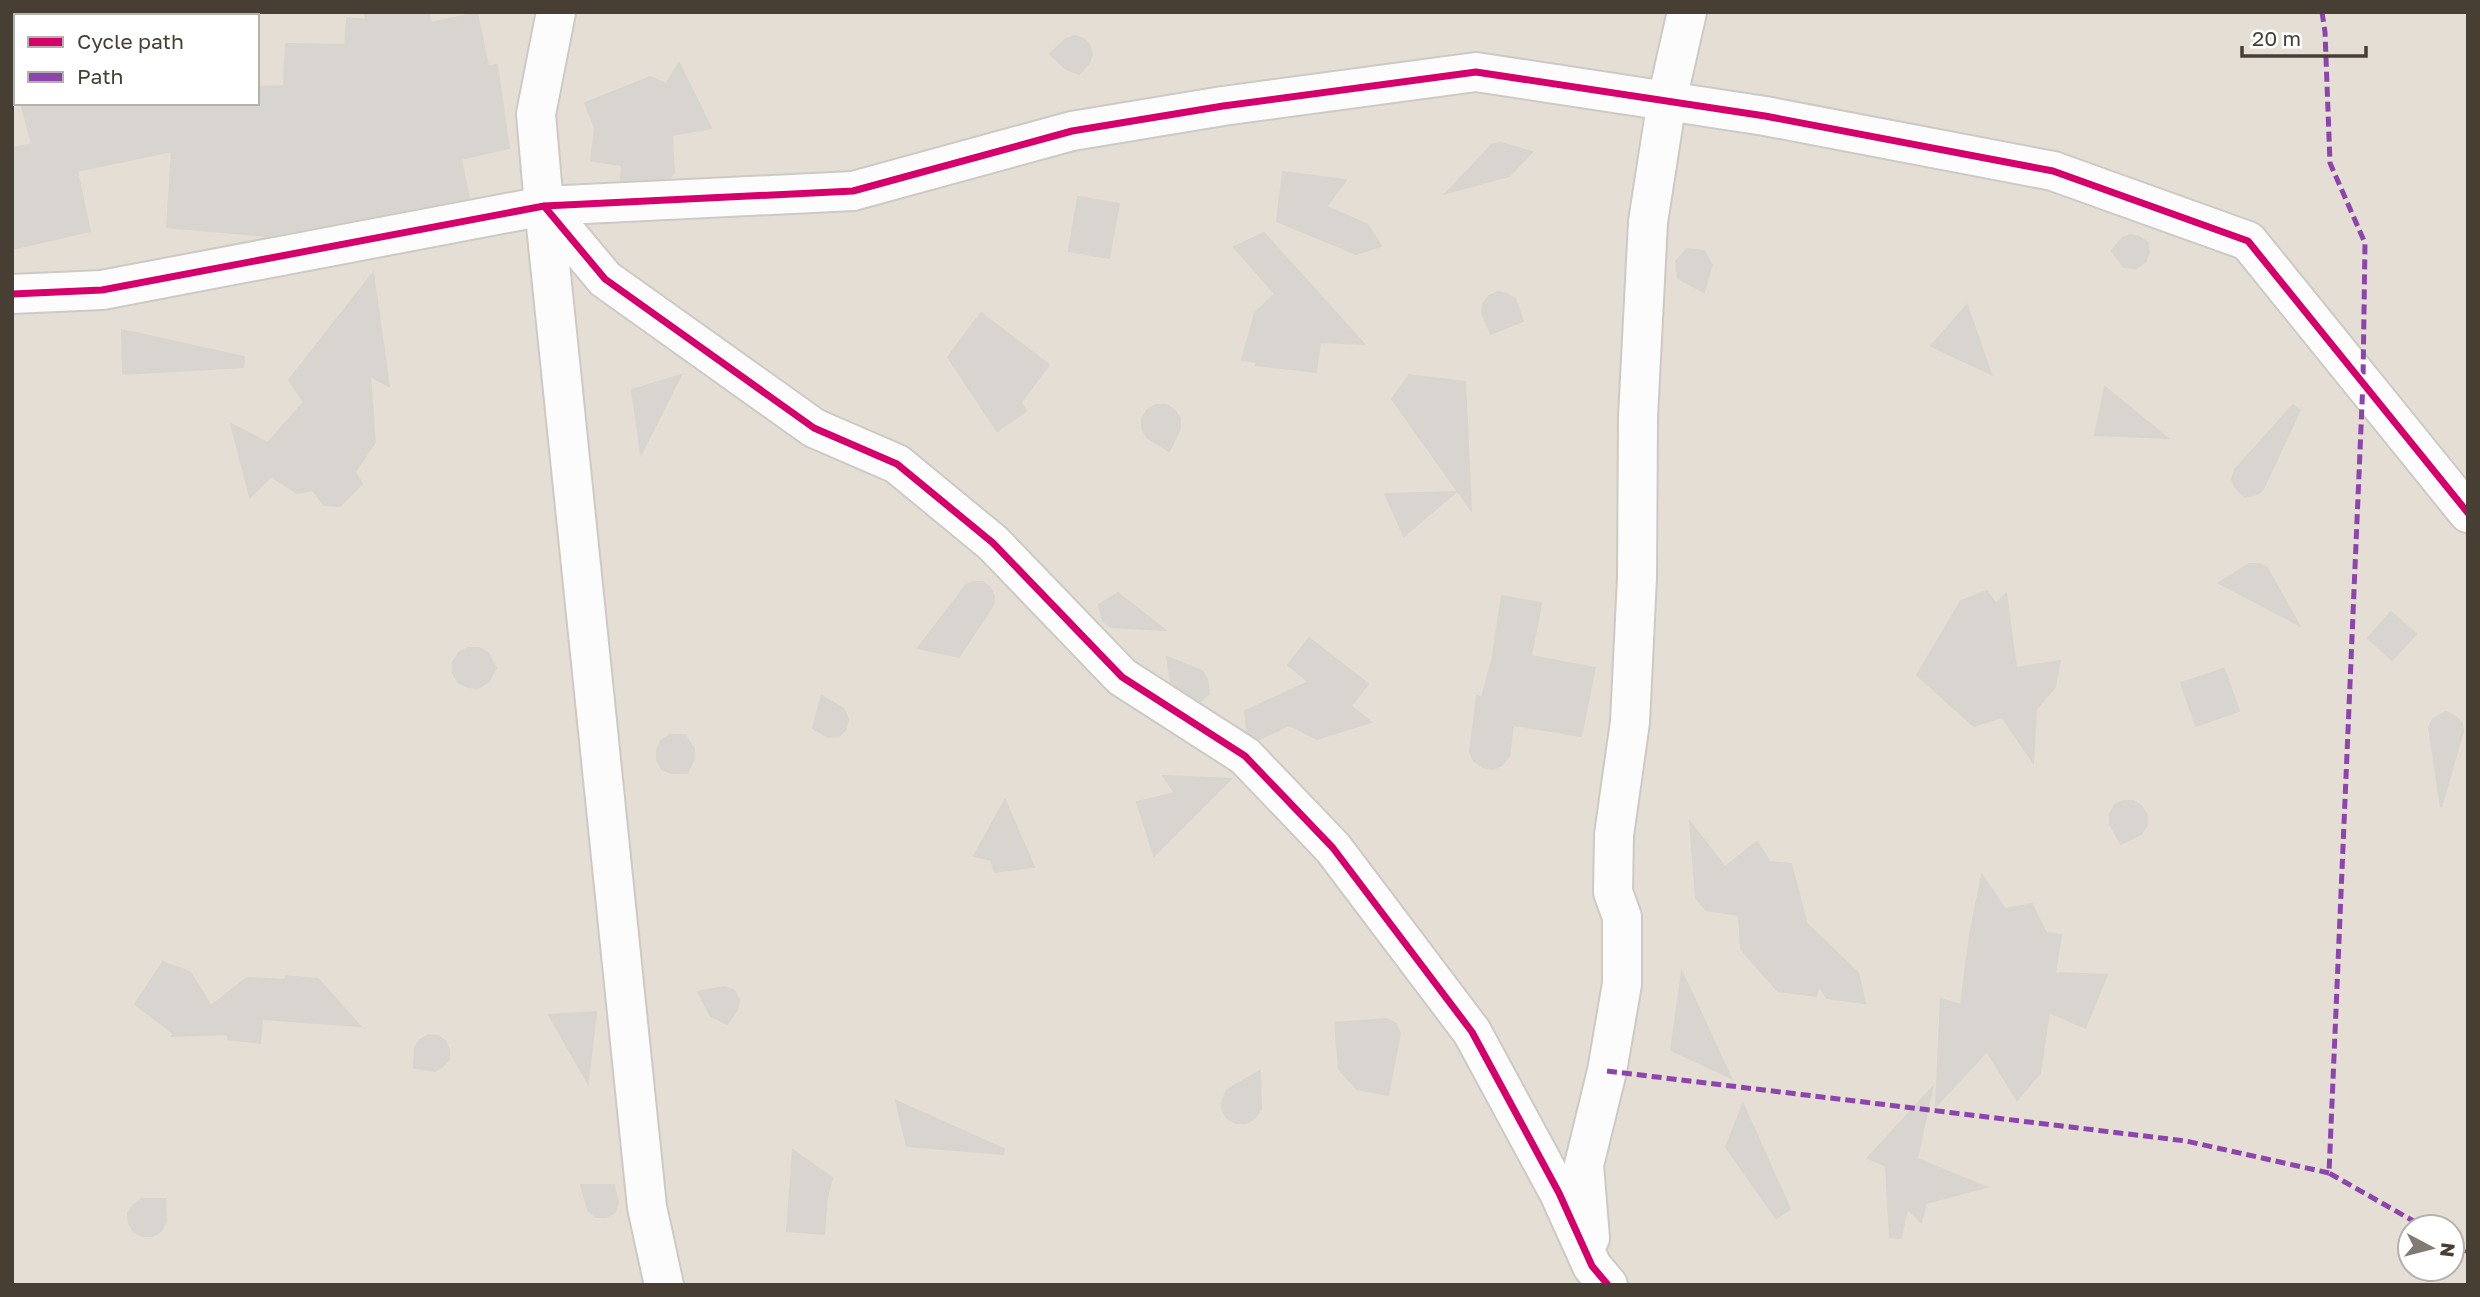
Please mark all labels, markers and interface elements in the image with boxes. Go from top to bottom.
legend [14,14,259,105]
scale bar [2242,14,2366,58]
text: 20 m [2252,25,2301,51]
text: Cycle path [77,28,184,54]
text: Path [77,63,124,89]
north arrow [2396,1213,2466,1283]
text: N [2436,1242,2461,1259]

